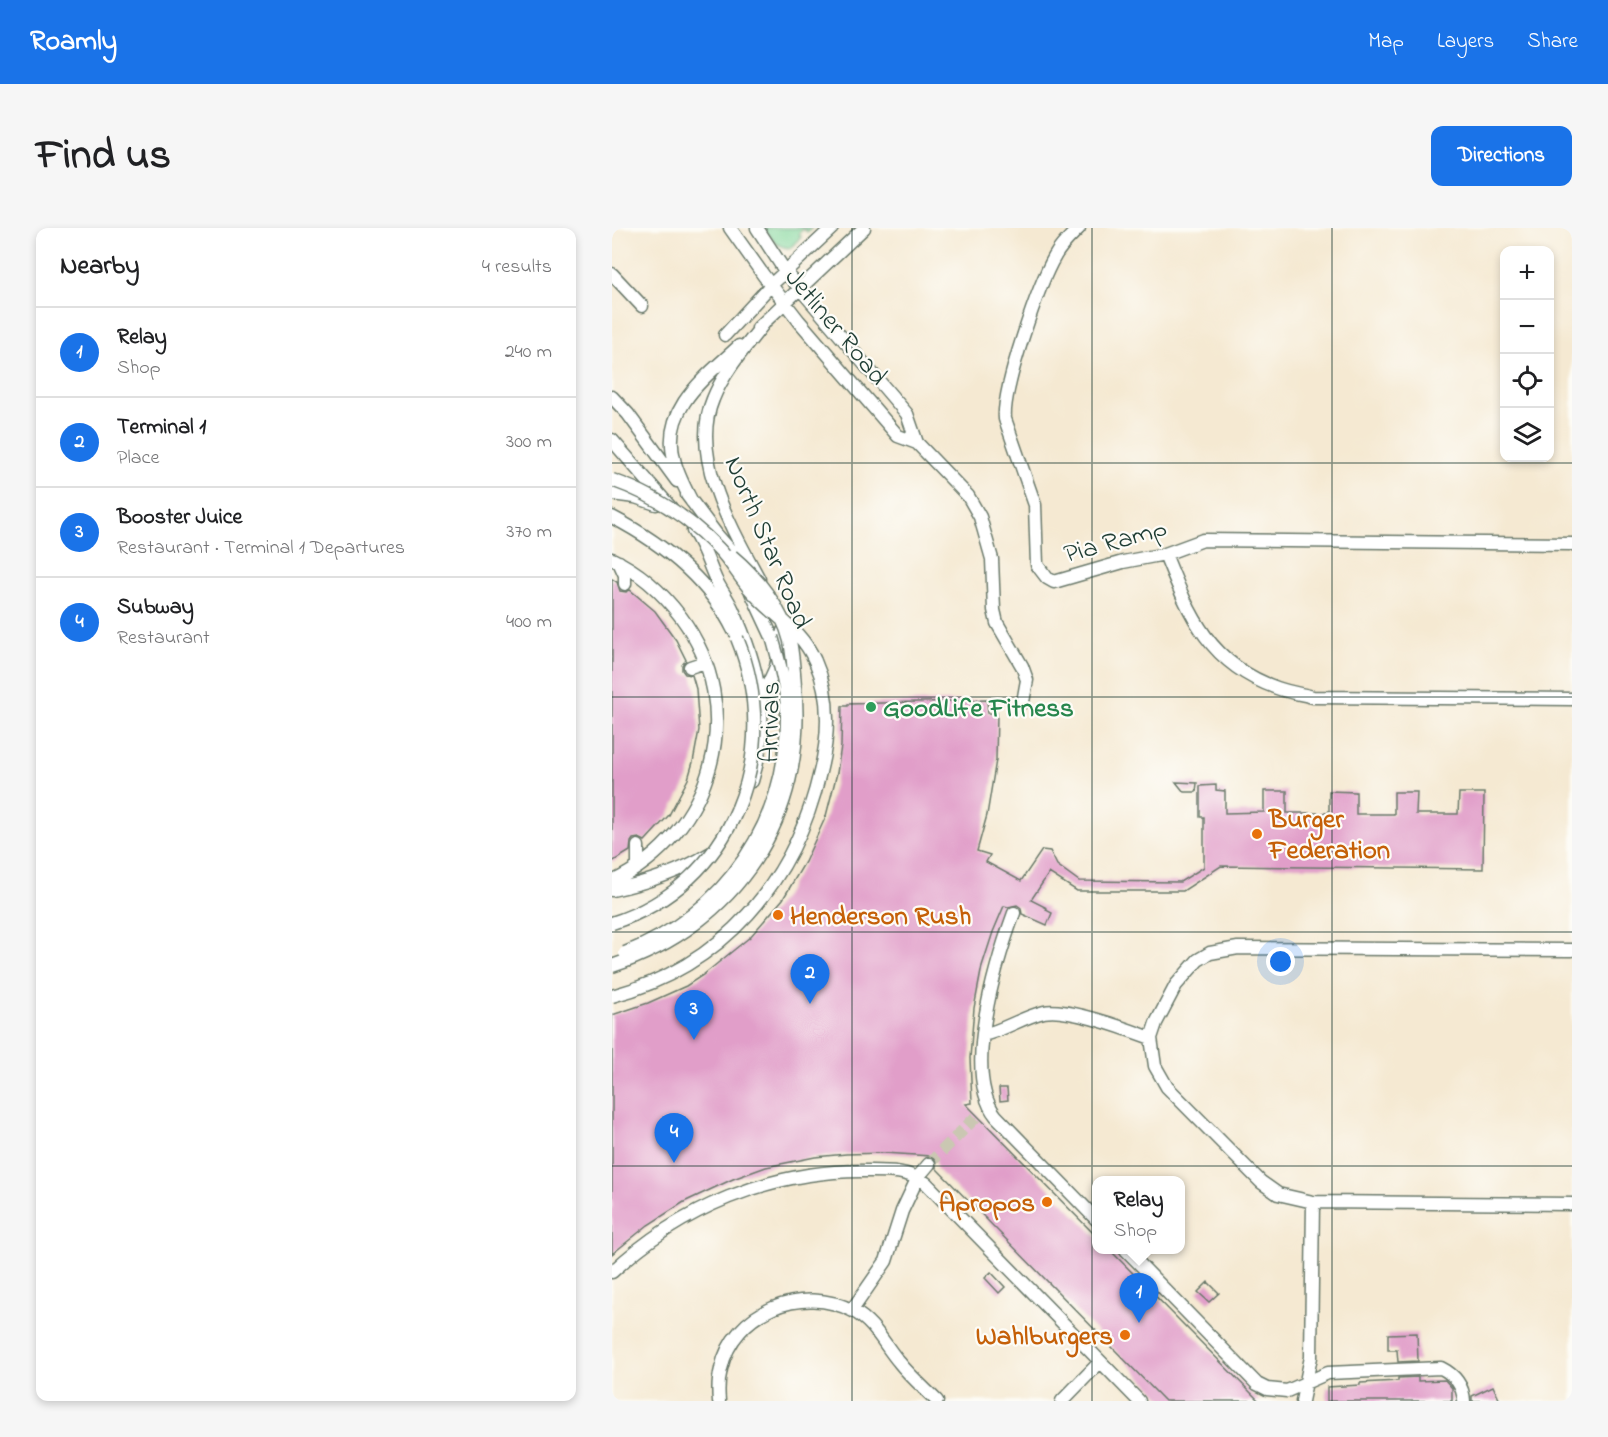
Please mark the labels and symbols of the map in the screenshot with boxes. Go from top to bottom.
street label: Jetliner Road [774,260,896,395]
street label: North Star Road [713,451,821,635]
street label: Pia Ramp [1060,510,1172,575]
street label: Arrivals [751,681,792,763]
place label: GoodLife Fitness [883,690,1074,729]
marker: GoodLife Fitness [864,700,878,714]
place label: Burger Federation [1267,801,1390,871]
marker: Burger Federation [1250,827,1264,841]
place label: Henderson Rush [790,898,971,937]
marker: Henderson Rush [771,908,785,922]
your location [1266,947,1295,976]
pin: 2 [790,954,830,1004]
pin: 3 [674,990,713,1040]
pin: 4 [654,1114,694,1163]
place label: Apropos [939,1185,1035,1224]
marker: Apropos [1040,1195,1054,1209]
pin: 1 [1120,1274,1158,1323]
place label: Wahlburgers [976,1318,1113,1358]
marker: Wahlburgers [1118,1328,1132,1342]

